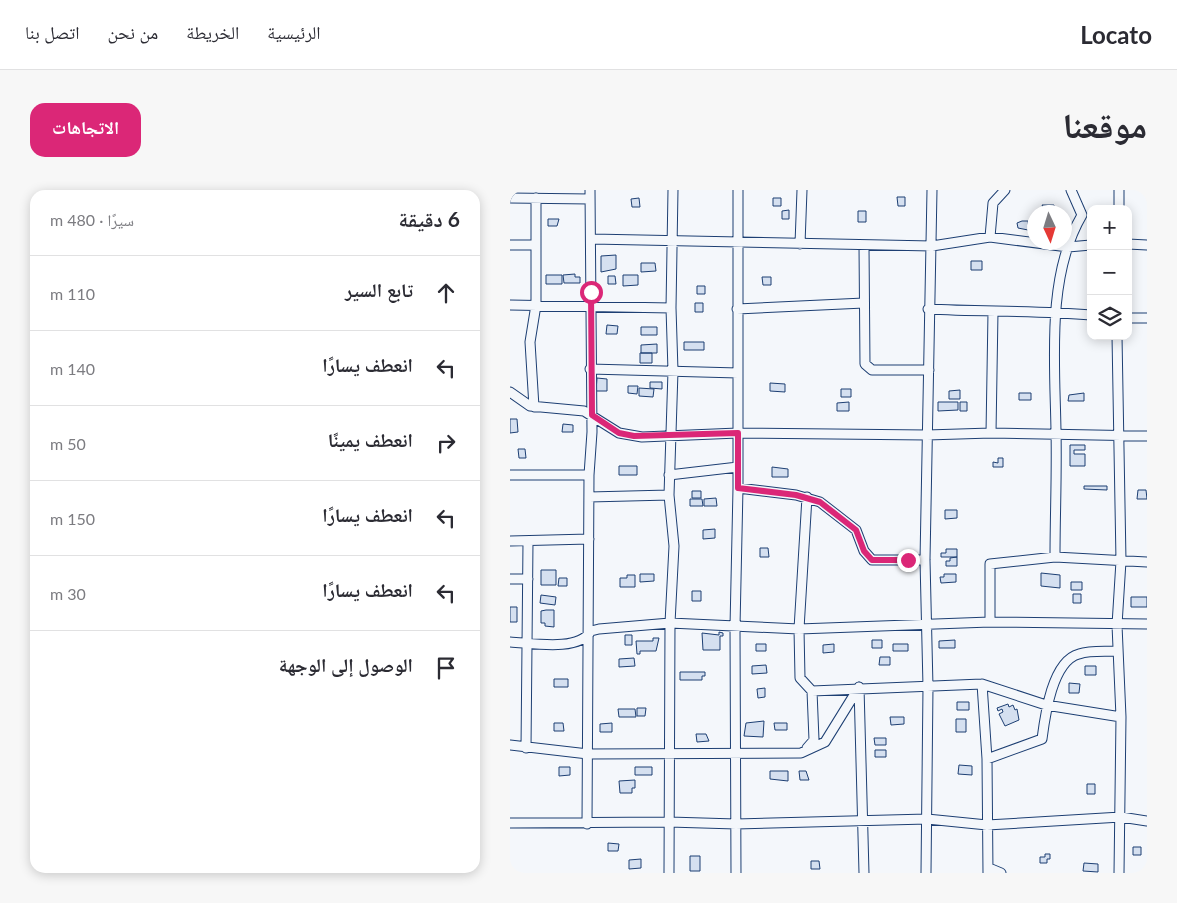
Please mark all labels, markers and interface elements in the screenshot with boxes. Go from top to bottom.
text: Locato [1080,20,1152,49]
text: اتصل بنا [25,21,79,43]
text: من نحن [107,21,158,43]
text: الخريطة [186,21,239,43]
text: الرئيسية [267,21,321,43]
button: الاتجاهات [30,103,141,157]
text: موقعنا [1062,103,1147,145]
north arrow [1027,205,1072,250]
map controls [1087,205,1132,340]
button: + [1087,205,1132,250]
text: 6 دقيقة [399,206,460,231]
text: سيرًا · 480 m [50,210,134,229]
button: − [1087,250,1132,295]
text: تابع السير [345,278,413,301]
icon: ahead [432,279,460,307]
route start [580,281,603,304]
text: 110 m [50,284,95,303]
button: layers [1087,295,1132,340]
text: انعطف يسارًا [322,353,413,376]
icon: left [432,354,460,382]
text: 140 m [50,359,95,378]
text: انعطف يمينًا [328,428,413,451]
icon: right [432,429,460,457]
text: 50 m [50,434,86,453]
text: انعطف يسارًا [322,503,413,526]
icon: left [432,504,460,532]
text: 150 m [50,509,95,528]
route end [897,549,920,572]
text: انعطف يسارًا [322,578,413,601]
icon: left [432,579,460,607]
text: 30 m [50,584,86,603]
text: الوصول إلى الوجهة [279,653,413,676]
icon: arrive [432,654,460,682]

